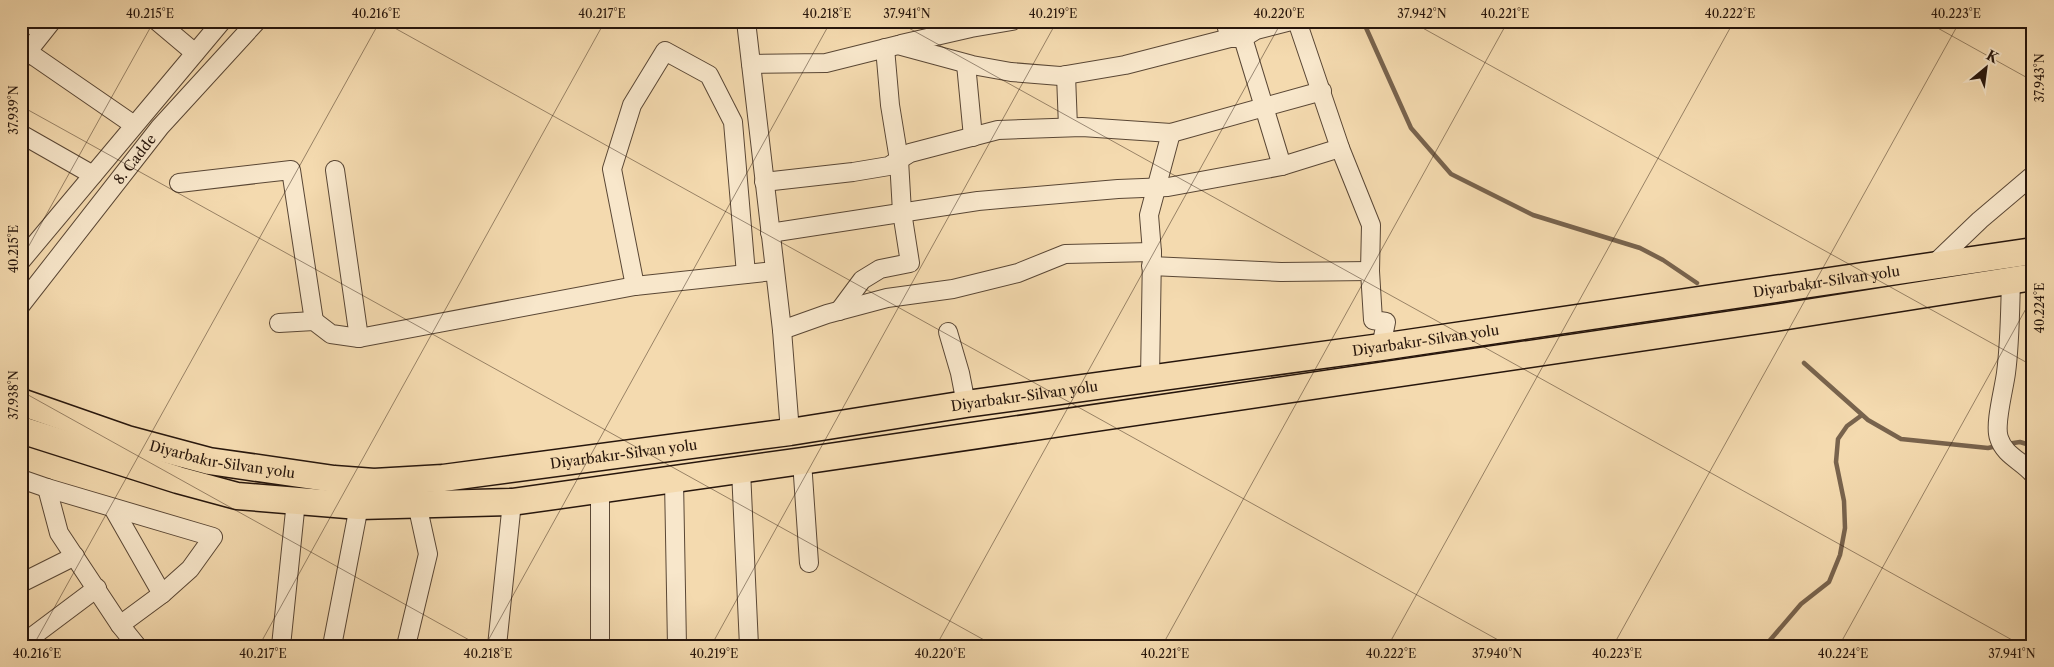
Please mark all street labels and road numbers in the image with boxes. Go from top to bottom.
street label: 8. Cadde [110,130,160,188]
street label: Diyarbakır-Silvan yolu [1752,262,1901,301]
street label: Diyarbakır-Silvan yolu [1351,321,1501,360]
street label: Diyarbakır-Silvan yolu [950,377,1100,415]
street label: Diyarbakır-Silvan yolu [549,435,699,473]
street label: Diyarbakır-Silvan yolu [147,436,297,482]

